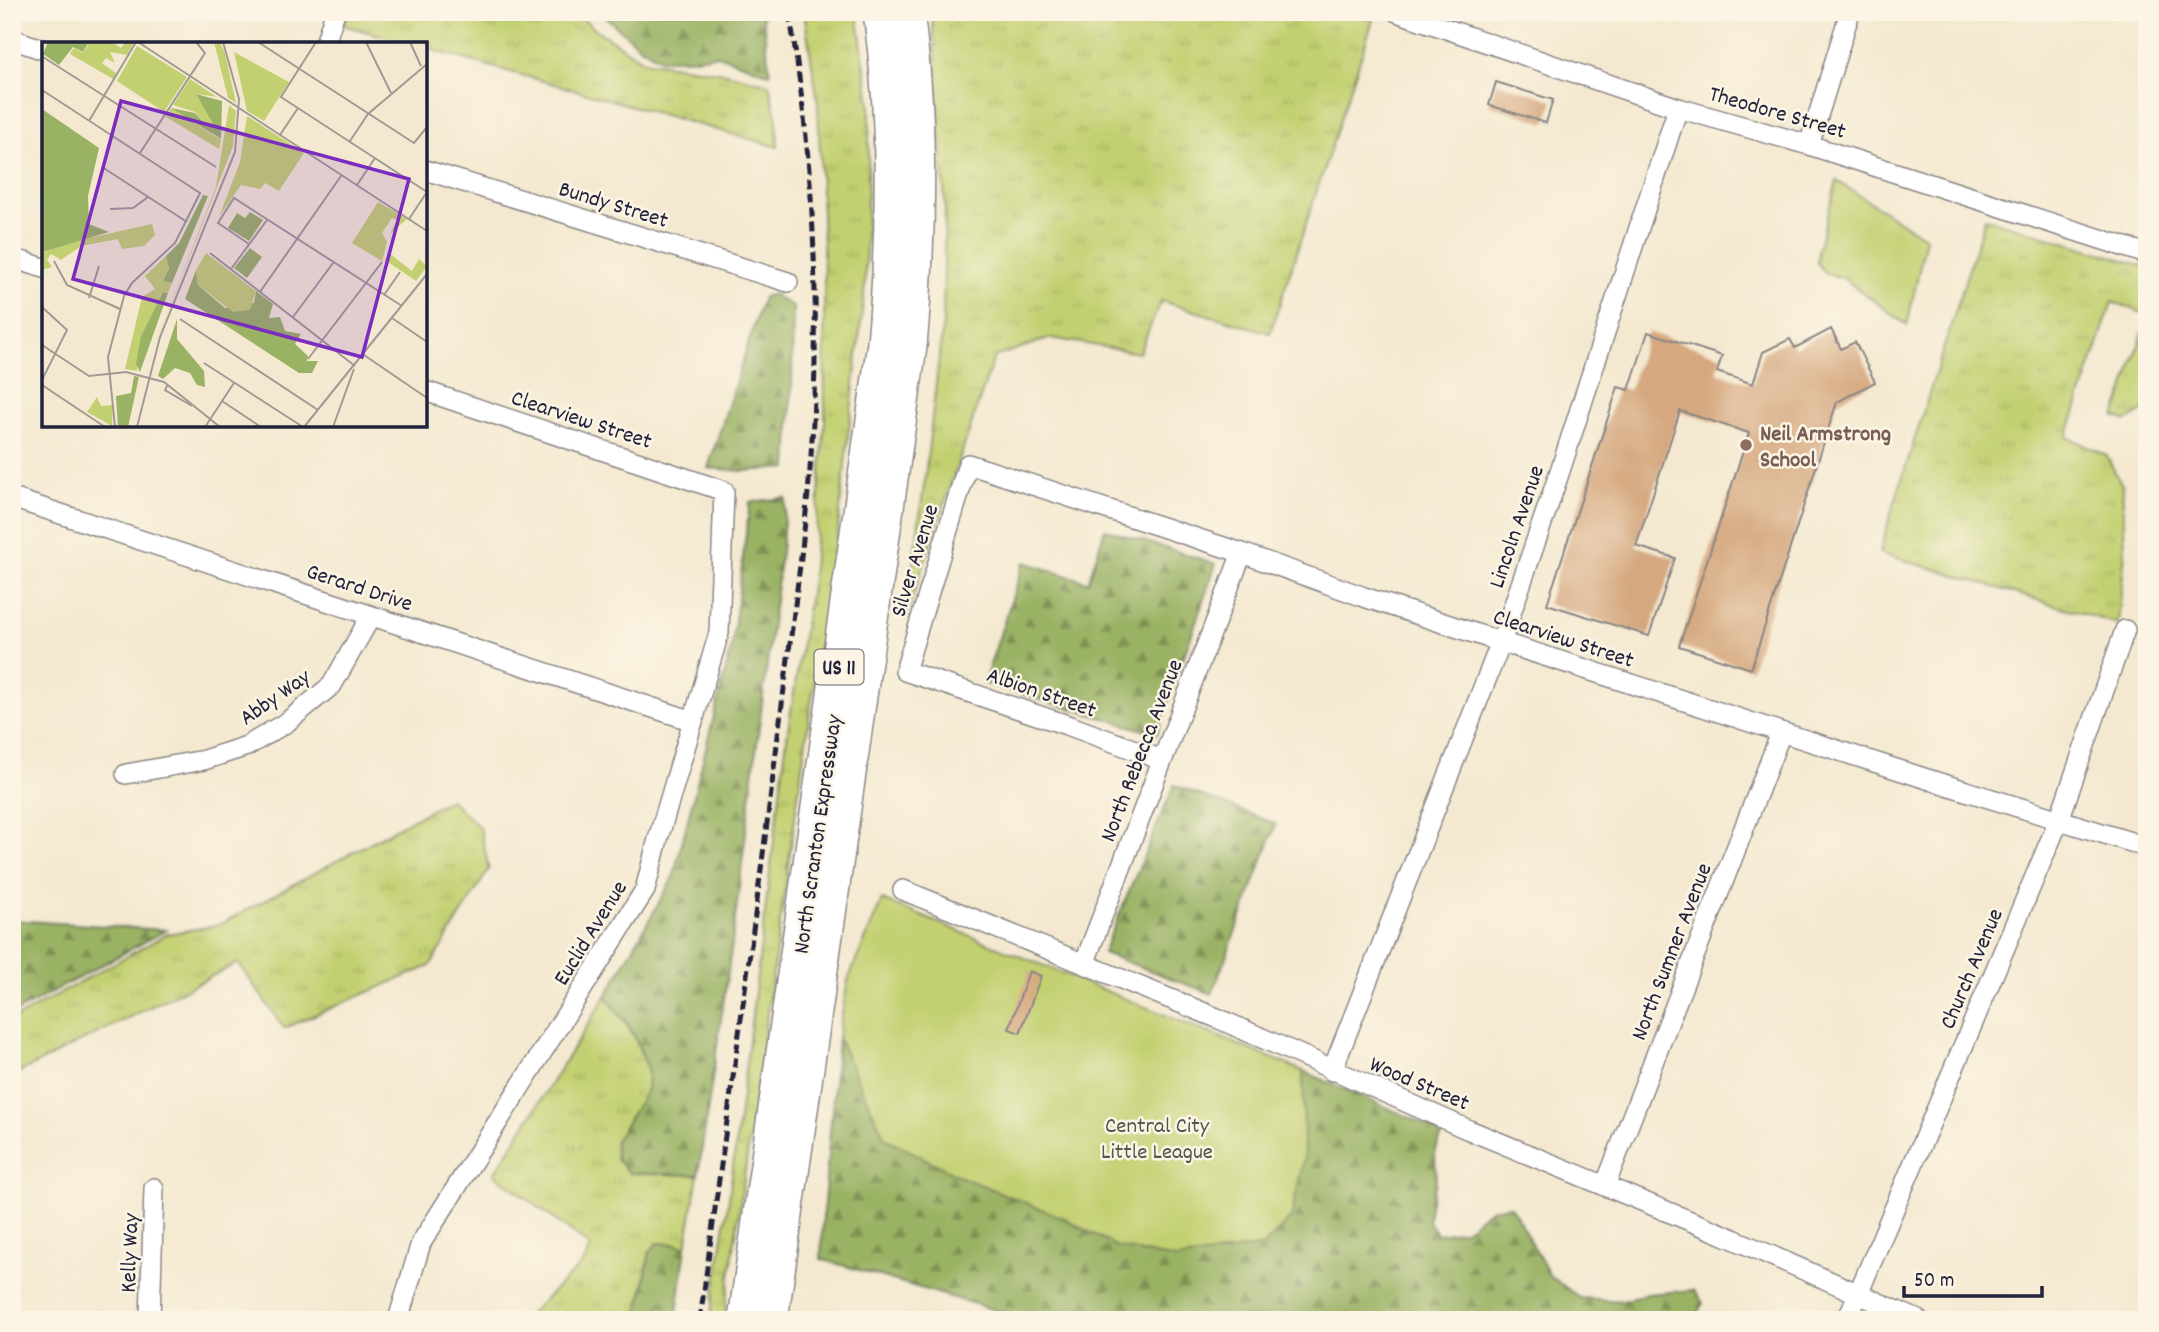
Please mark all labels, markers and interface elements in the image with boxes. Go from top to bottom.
inset map [42,42,427,427]
street label: Theodore Street [1705,79,1849,150]
street label: Bundy Street [554,174,672,239]
street label: Clearview Street [506,383,656,460]
place label: Neil Armstrong School [1760,419,1891,478]
marker: Neil Armstrong School [1738,437,1754,453]
street label: Lincoln Avenue [1482,461,1555,593]
street label: Silver Avenue [884,501,949,621]
street label: Gerard Drive [302,557,416,622]
street label: Clearview Street [1488,602,1638,679]
road number: US 11 [814,650,864,684]
street label: North Rebecca Avenue [1093,655,1193,847]
street label: Albion Street [981,660,1100,729]
street label: Abby Way [234,662,319,735]
street label: North Scranton Expressway [786,712,853,956]
street label: North Sumner Avenue [1624,859,1722,1046]
street label: Euclid Avenue [547,875,637,993]
street label: Church Avenue [1933,904,2013,1035]
street label: Wood Street [1364,1049,1474,1121]
park label: Central City Little League [1101,1111,1213,1170]
street label: Kelly Way [114,1212,149,1293]
scale bar [1904,1255,2042,1299]
text: 50 m [1914,1267,1954,1297]

